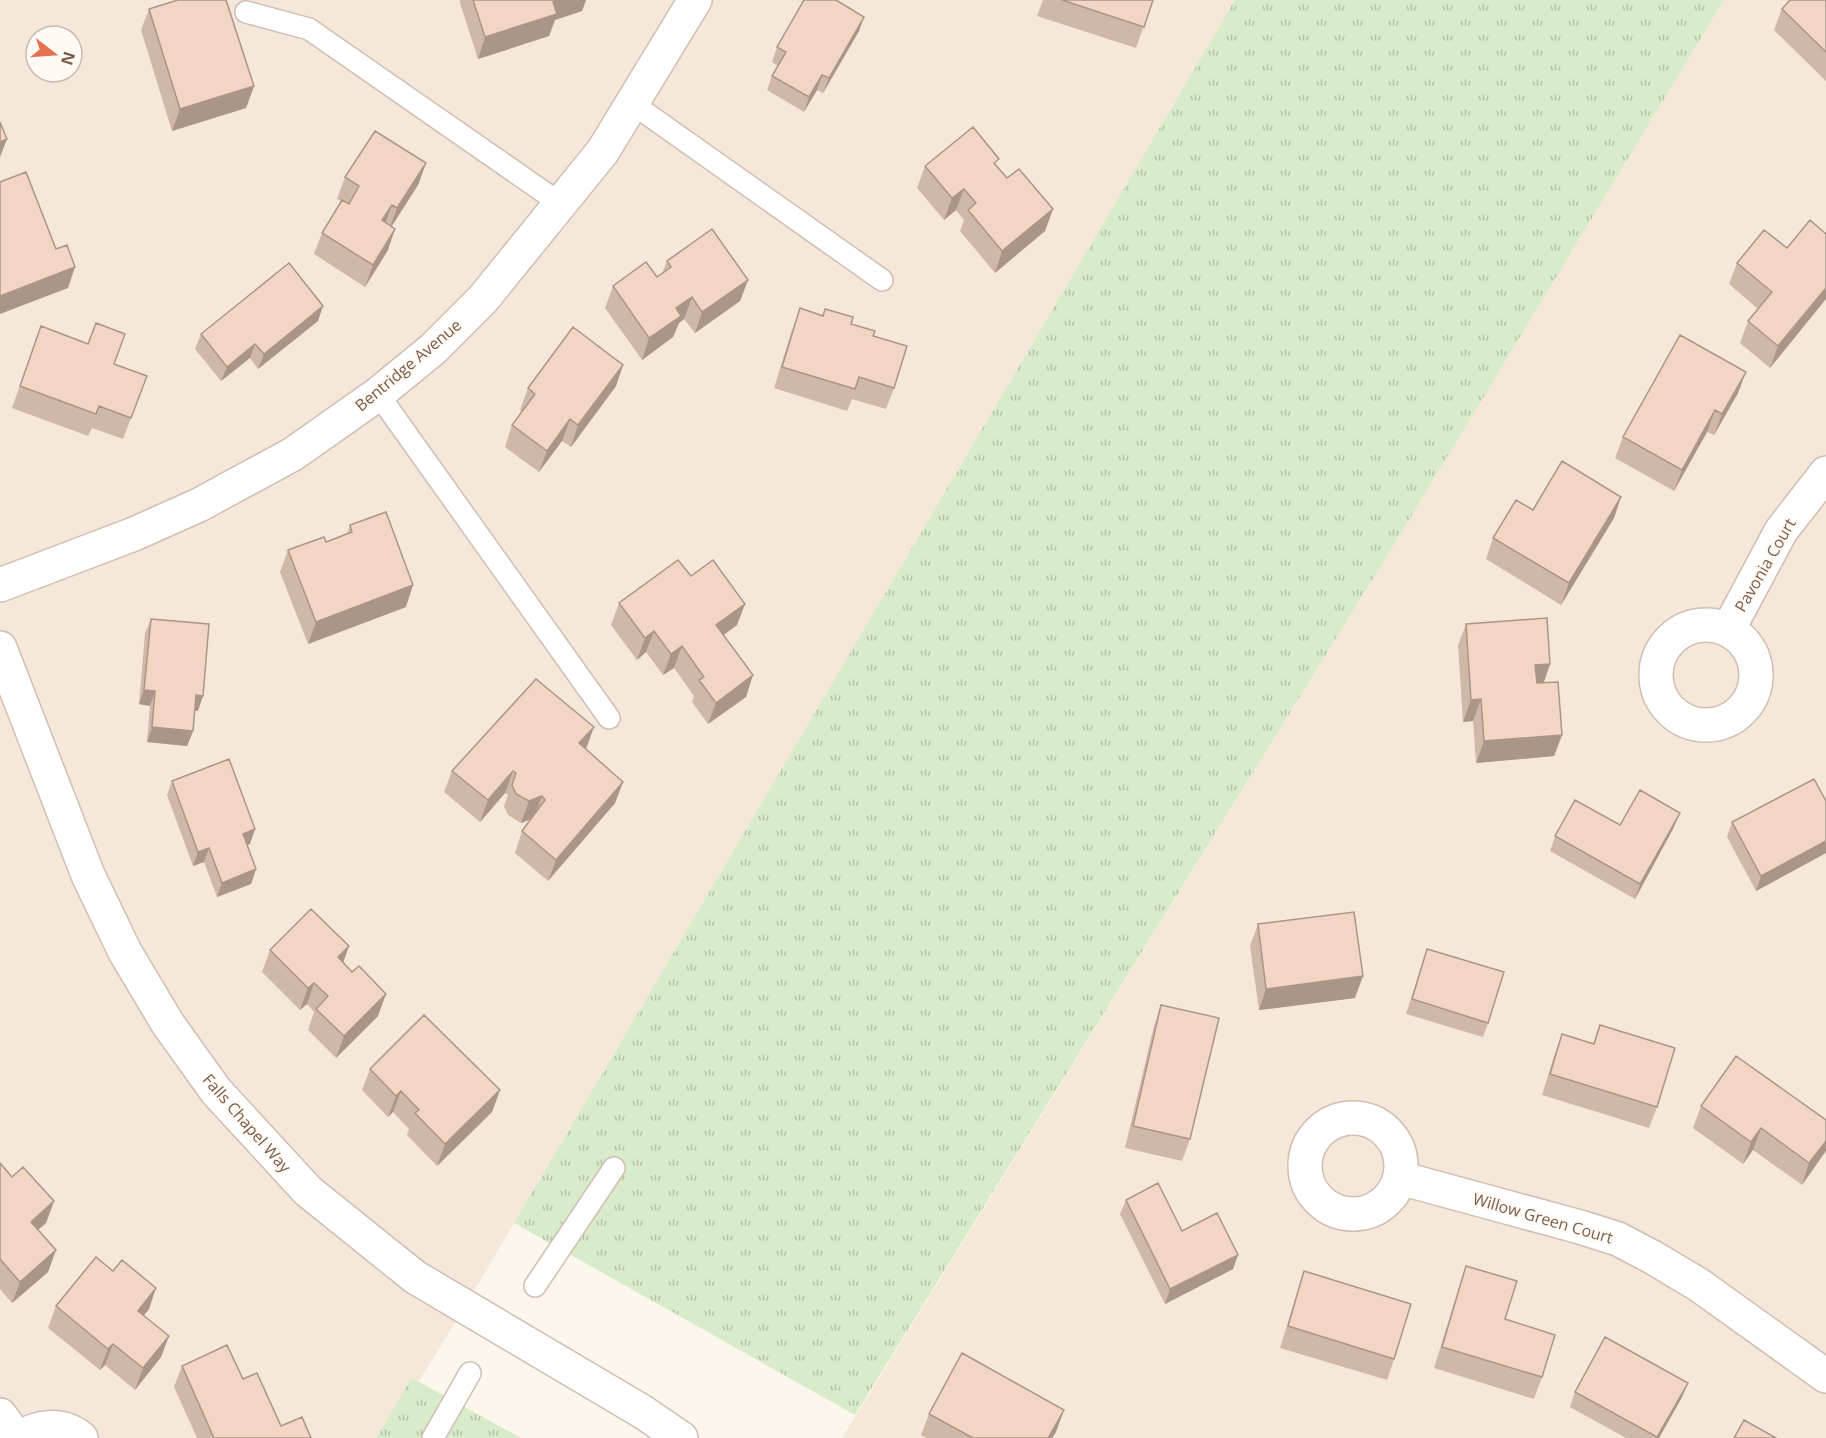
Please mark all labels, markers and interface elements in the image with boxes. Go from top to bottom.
north arrow [24,24,84,84]
text: N [56,49,81,68]
street label: Bentridge Avenue [350,314,466,416]
street label: Pavonia Court [1729,514,1801,616]
street label: Falls Chapel Way [198,1069,297,1178]
street label: Willow Green Court [1470,1187,1616,1249]

